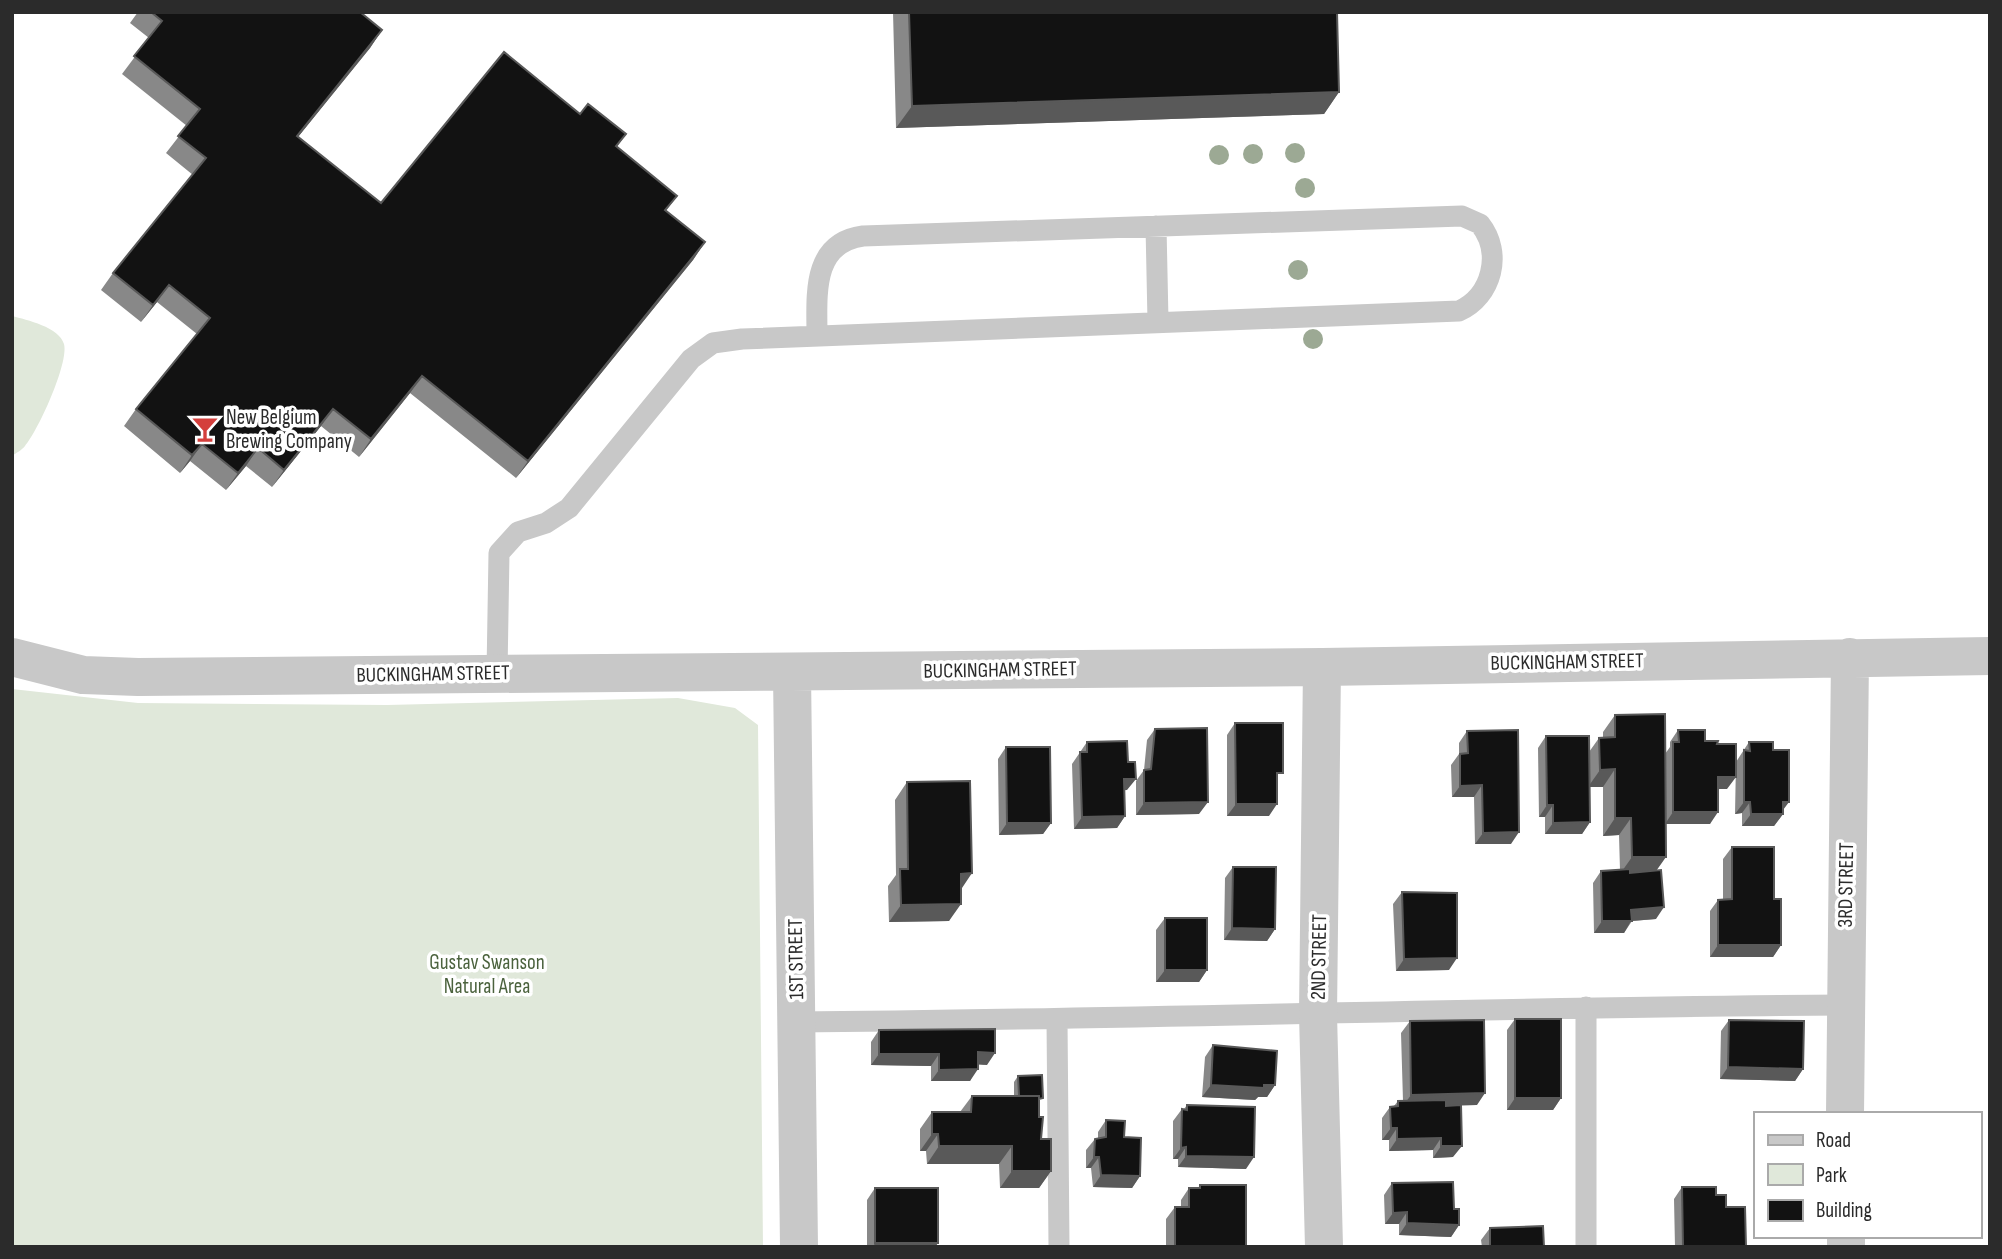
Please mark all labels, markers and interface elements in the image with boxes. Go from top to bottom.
place label: New Belgium Brewing Company [226,405,352,454]
bar icon: New Belgium Brewing Company [190,414,220,444]
street label: BUCKINGHAM STREET [1490,648,1644,676]
street label: BUCKINGHAM STREET [923,656,1077,684]
street label: BUCKINGHAM STREET [356,660,510,688]
street label: 3RD STREET [1833,842,1859,928]
street label: 2ND STREET [1306,913,1332,1000]
street label: 1ST STREET [783,918,809,1000]
park label: Gustav Swanson Natural Area [429,950,545,999]
legend [1754,1112,1981,1238]
text: Road [1816,1128,1851,1153]
text: Park [1816,1163,1847,1188]
text: Building [1816,1198,1872,1223]

